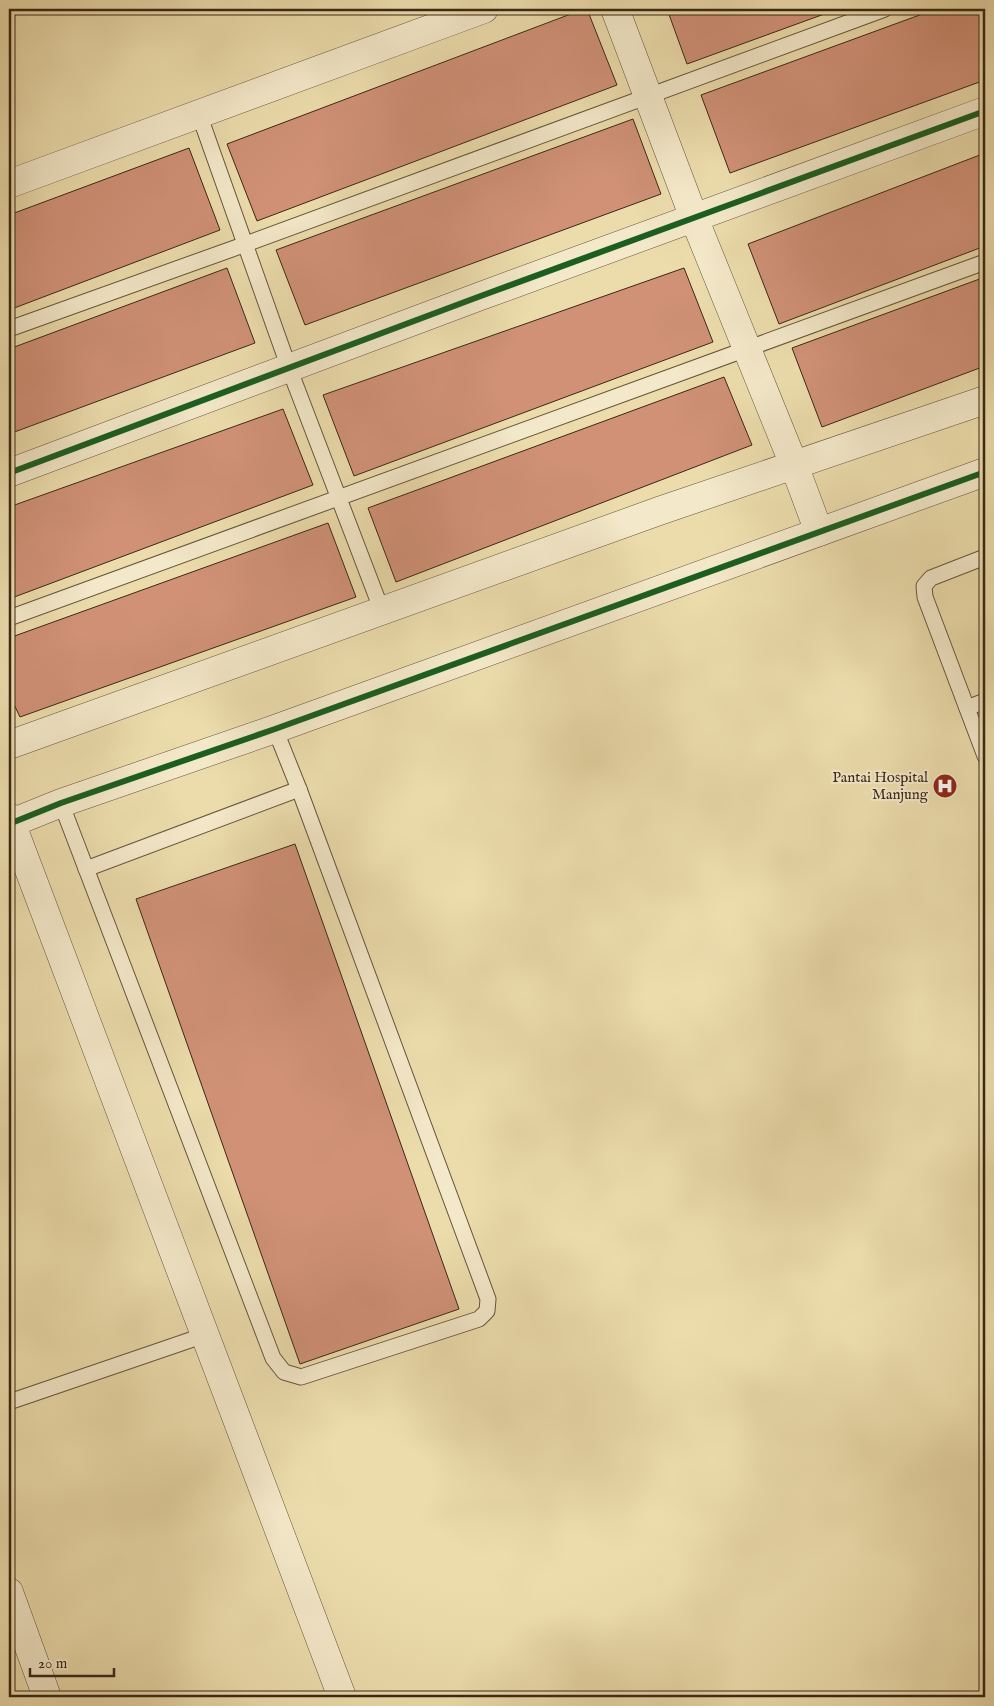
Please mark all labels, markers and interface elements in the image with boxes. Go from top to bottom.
place label: Pantai Hospital Manjung [832,768,929,804]
hospital icon: Pantai Hospital Manjung [932,773,958,799]
scale bar [30,1646,114,1678]
text: 20 m [38,1654,68,1673]

